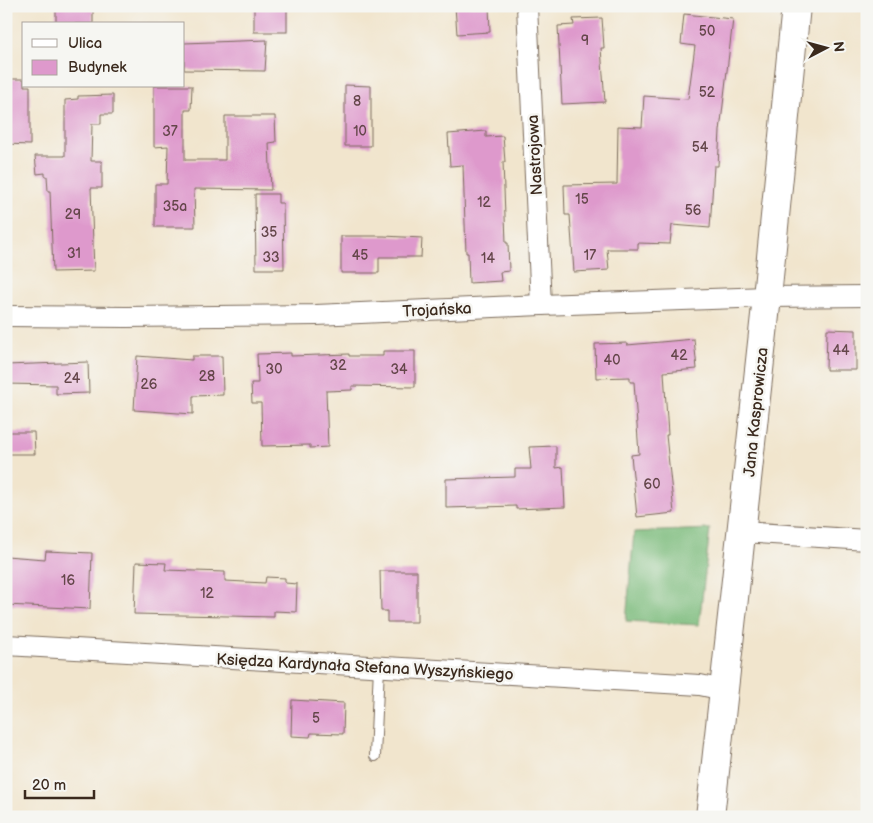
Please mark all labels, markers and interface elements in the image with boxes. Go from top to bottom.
legend [22,22,185,88]
north arrow [800,22,850,72]
house number: 50 [699,23,715,40]
house number: 9 [581,32,589,49]
text: Ulica [68,34,102,53]
text: N [829,41,847,53]
text: Budynek [68,58,127,77]
house number: 52 [699,84,716,101]
house number: 8 [353,93,361,110]
street label: Nastrojowa [524,114,547,196]
house number: 37 [162,123,178,140]
house number: 10 [353,123,367,140]
house number: 54 [692,139,709,156]
house number: 15 [575,191,589,208]
house number: 12 [477,194,492,211]
house number: 35a [163,198,187,215]
house number: 56 [685,202,702,219]
house number: 29 [65,206,81,223]
house number: 35 [261,224,277,241]
house number: 31 [67,245,81,262]
house number: 45 [352,247,368,264]
house number: 17 [584,247,596,264]
house number: 33 [262,249,280,266]
house number: 14 [481,250,495,267]
street label: Trojańska [402,299,472,322]
house number: 44 [832,342,850,359]
house number: 42 [671,347,688,364]
street label: Jana Kasprowicza [740,347,773,478]
house number: 40 [604,352,620,369]
house number: 32 [330,357,347,374]
house number: 30 [266,361,282,378]
house number: 34 [390,361,408,378]
house number: 28 [199,368,215,385]
house number: 24 [64,370,81,387]
house number: 26 [141,376,158,393]
house number: 60 [644,476,660,493]
house number: 16 [61,572,75,589]
house number: 12 [200,585,215,602]
street label: Księdza Kardynała Stefana Wyszyńskiego [216,650,514,685]
house number: 5 [312,710,320,727]
scale bar [25,768,94,800]
text: 20 m [32,776,66,795]

